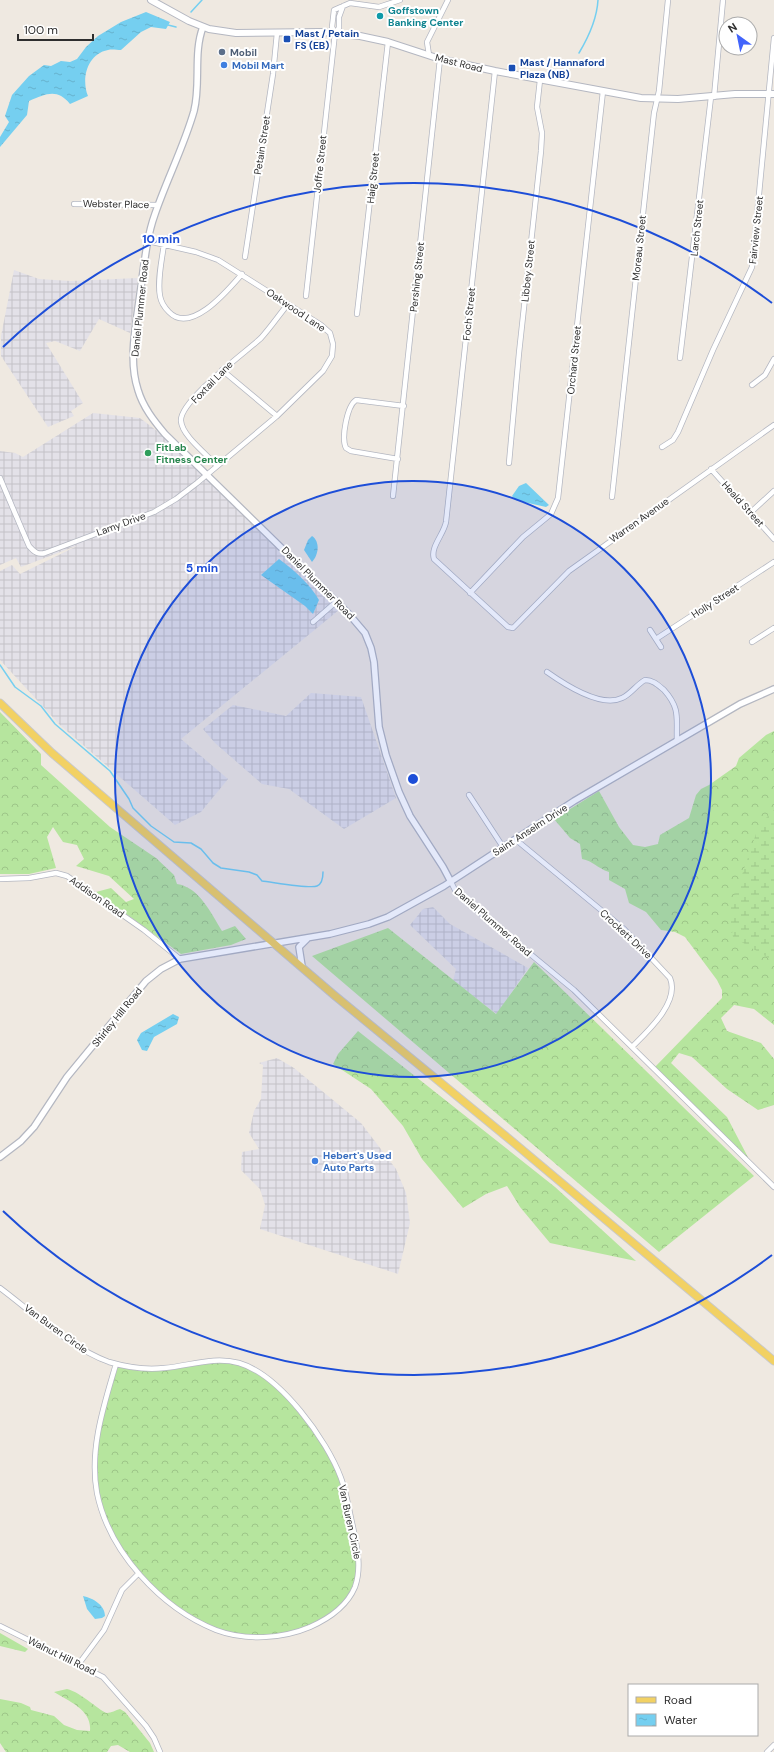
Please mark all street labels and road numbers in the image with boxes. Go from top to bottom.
street label: Mast Road [434,51,484,75]
street label: Petain Street [251,115,273,175]
street label: Joffre Street [311,134,330,193]
street label: Haig Street [364,152,382,204]
street label: Fairview Street [746,195,766,265]
street label: Webster Place [83,197,150,211]
street label: Larch Street [688,199,706,257]
street label: Moreau Street [629,215,649,281]
street label: Libbey Street [518,239,538,303]
street label: Pershing Street [407,241,427,313]
street label: Daniel Plummer Road [128,259,152,357]
street label: Oakwood Lane [264,285,328,335]
street label: Foch Street [460,287,478,341]
street label: Orchard Street [564,325,584,395]
street label: Foxtail Lane [188,358,236,406]
street label: Heald Street [719,478,767,530]
street label: Warren Avenue [607,494,672,545]
street label: Lamy Drive [95,509,148,539]
street label: Daniel Plummer Road [279,544,357,622]
street label: Holly Street [689,581,741,621]
street label: Saint Anselm Drive [490,801,570,859]
street label: Addison Road [67,873,127,921]
street label: Daniel Plummer Road [452,885,534,959]
street label: Crockett Drive [597,907,655,962]
street label: Shirley Hill Road [89,984,145,1050]
street label: Van Buren Circle [21,1301,91,1357]
street label: Van Buren Circle [336,1483,364,1561]
street label: Walnut Hill Road [26,1634,98,1678]

